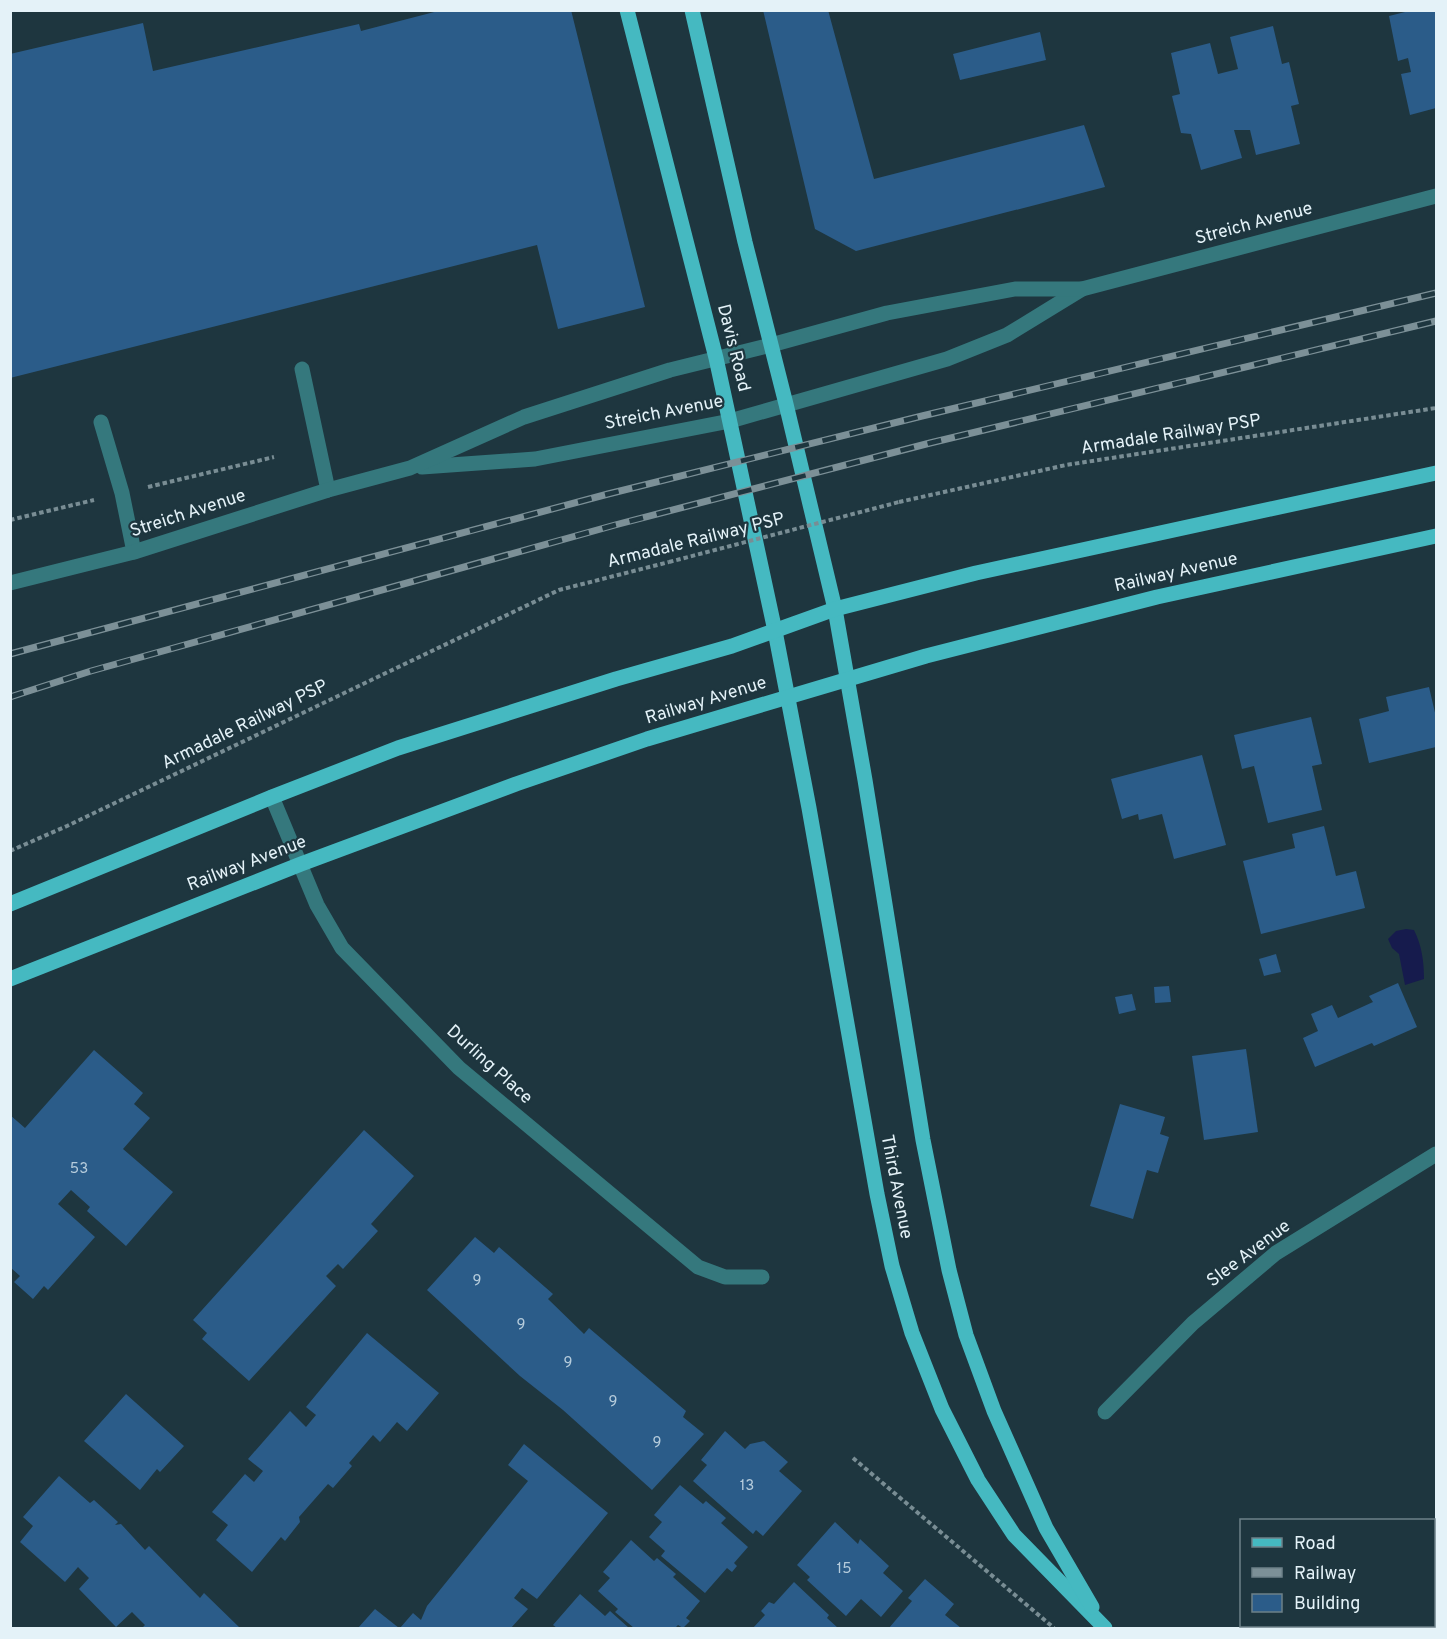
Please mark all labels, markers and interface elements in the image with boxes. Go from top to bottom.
street label: Streich Avenue [1193,197,1315,251]
street label: Davis Road [711,302,755,394]
street label: Streich Avenue [603,390,725,436]
street label: Armadale Railway PSP [1079,409,1263,461]
street label: Streich Avenue [127,484,249,544]
street label: Armadale Railway PSP [605,508,787,574]
street label: Railway Avenue [1112,548,1240,598]
street label: Railway Avenue [642,672,770,730]
street label: Armadale Railway PSP [158,675,332,775]
street label: Railway Avenue [184,831,310,897]
street label: Durling Place [441,1020,537,1110]
street label: Third Avenue [875,1133,917,1241]
house number: 53 [70,1160,88,1179]
street label: Slee Avenue [1203,1215,1295,1293]
house number: 9 [473,1272,481,1291]
house number: 9 [517,1316,525,1335]
house number: 9 [564,1354,572,1373]
house number: 9 [609,1393,617,1412]
house number: 9 [653,1434,661,1453]
house number: 13 [740,1477,754,1496]
legend [1240,1519,1435,1627]
text: Road [1294,1533,1336,1556]
house number: 15 [837,1560,851,1579]
text: Railway [1294,1563,1356,1586]
text: Building [1294,1593,1360,1616]

